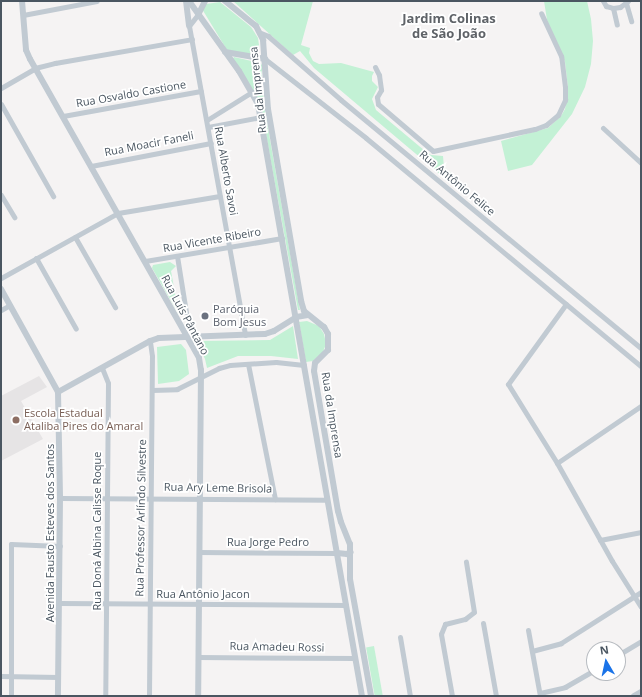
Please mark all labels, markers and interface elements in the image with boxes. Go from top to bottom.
district label: Jardim Colinas de São João [402,11,496,42]
street label: Rua da Imprensa [247,46,269,134]
street label: Rua Osvaldo Castione [75,78,187,110]
street label: Rua Alberto Savoi [212,126,240,216]
street label: Rua Moacir Faneli [103,129,195,159]
street label: Rua Antônio Felice [417,148,497,218]
street label: Rua Vicente Ribeiro [162,225,262,255]
street label: Rua Luís Pântano [158,273,212,357]
place label: Paróquia Bom Jesus [213,303,266,329]
marker: Paróquia Bom Jesus [200,311,210,321]
street label: Rua da Imprensa [319,371,345,459]
place label: Escola Estadual Ataliba Pires do Amaral [24,407,143,433]
marker: Escola Estadual Ataliba Pires do Amaral [11,415,21,425]
street label: Rua Professor Arlíndo Silvestre [133,439,149,597]
street label: Avenida Fausto Esteves dos Santos [43,444,57,622]
street label: Rua Doná Albina Calisse Roque [90,452,104,610]
street label: Rua Ary Leme Brisola [164,480,272,496]
street label: Rua Jorge Pedro [227,535,309,549]
street label: Rua Antônio Jacon [156,587,250,601]
street label: Rua Amadeu Rossi [229,640,325,654]
north arrow [586,641,626,681]
text: N [599,642,610,658]

